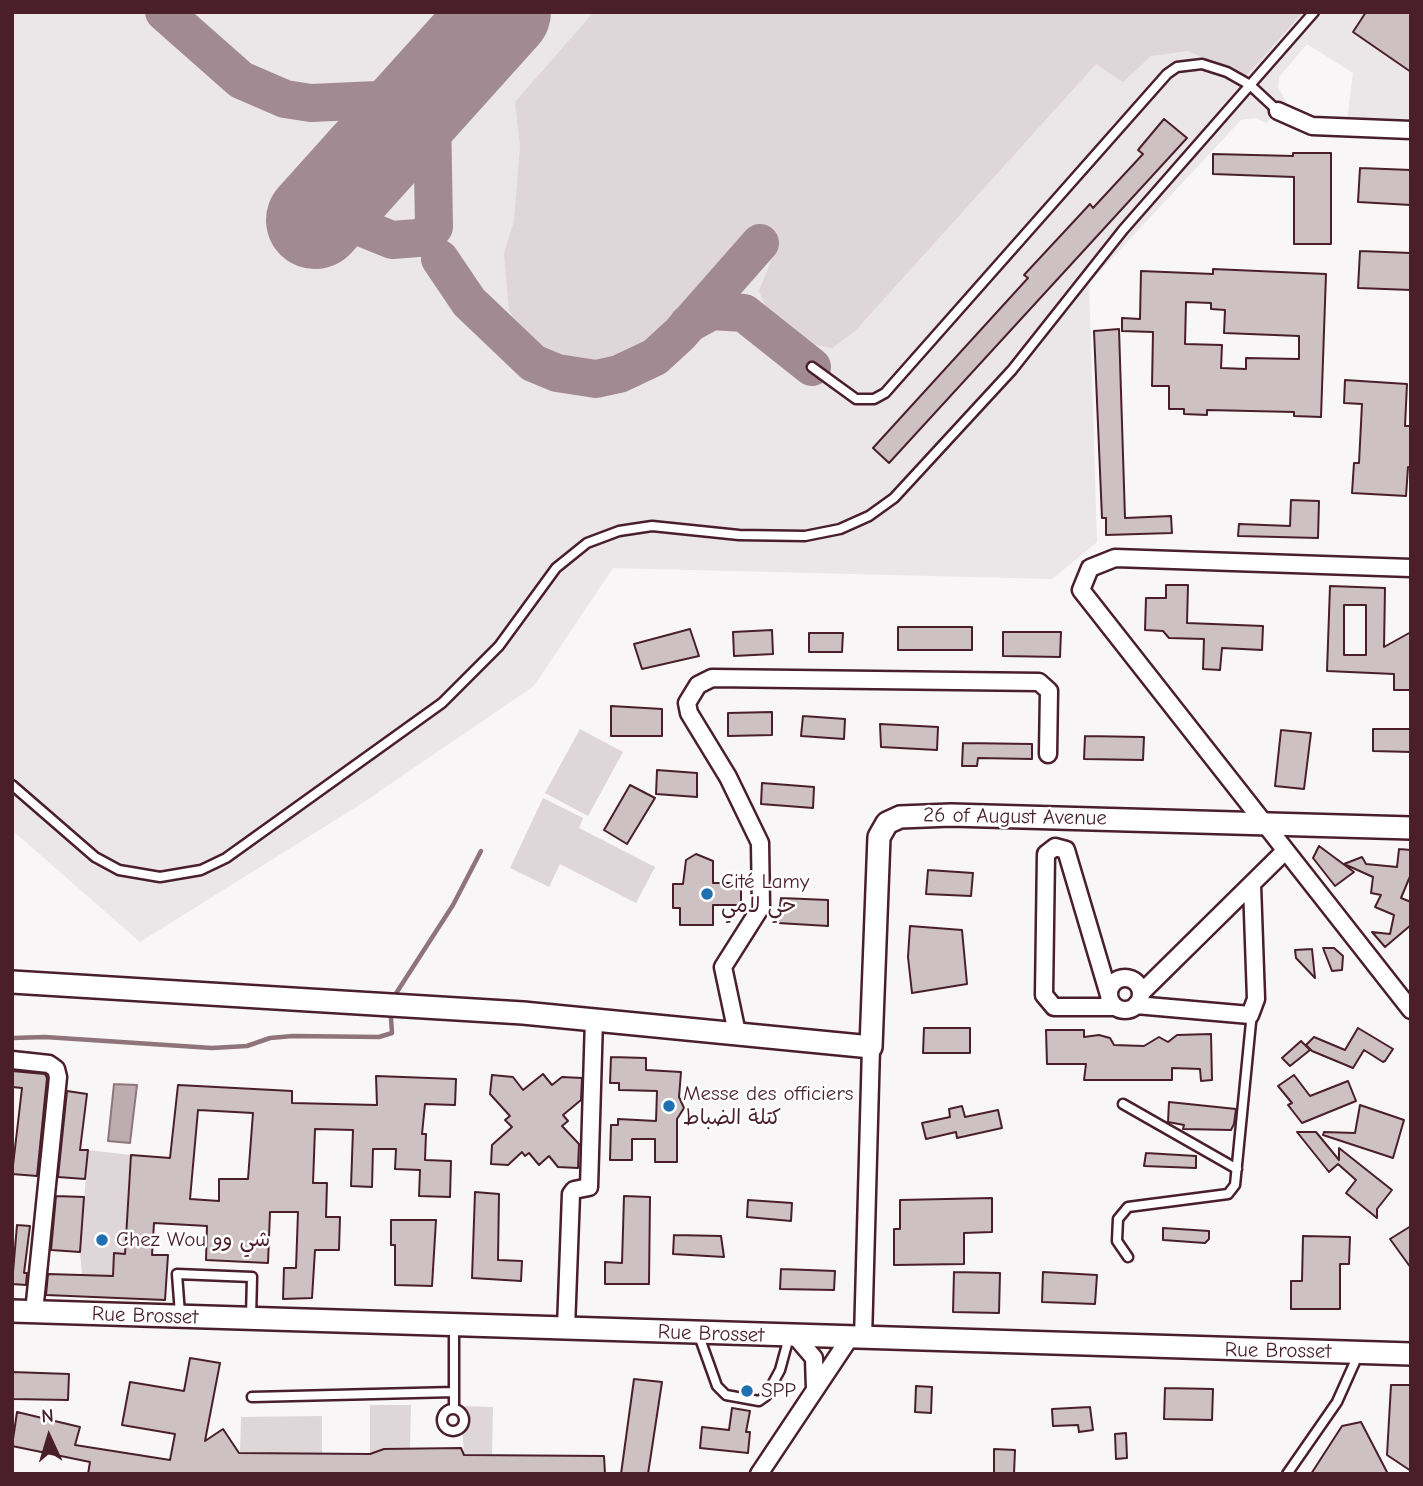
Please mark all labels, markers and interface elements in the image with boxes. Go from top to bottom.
street label: 26 of August Avenue [923,803,1107,831]
place label: Cité Lamy حي لامي [721,869,809,919]
marker: Cité Lamy حي لامي [699,886,715,902]
place label: Messe des officiers كتلة الضباط [683,1081,853,1131]
marker: Messe des officiers كتلة الضباط [661,1098,677,1114]
place label: Chez Wou شي وو [116,1227,270,1253]
marker: Chez Wou شي وو [94,1232,110,1248]
street label: Rue Brosset [91,1302,199,1330]
street label: Rue Brosset [657,1320,765,1348]
street label: Rue Brosset [1224,1337,1332,1365]
place label: SPP [761,1378,796,1404]
marker: SPP [739,1383,755,1399]
north arrow [14,1402,84,1472]
text: N [41,1405,54,1427]

